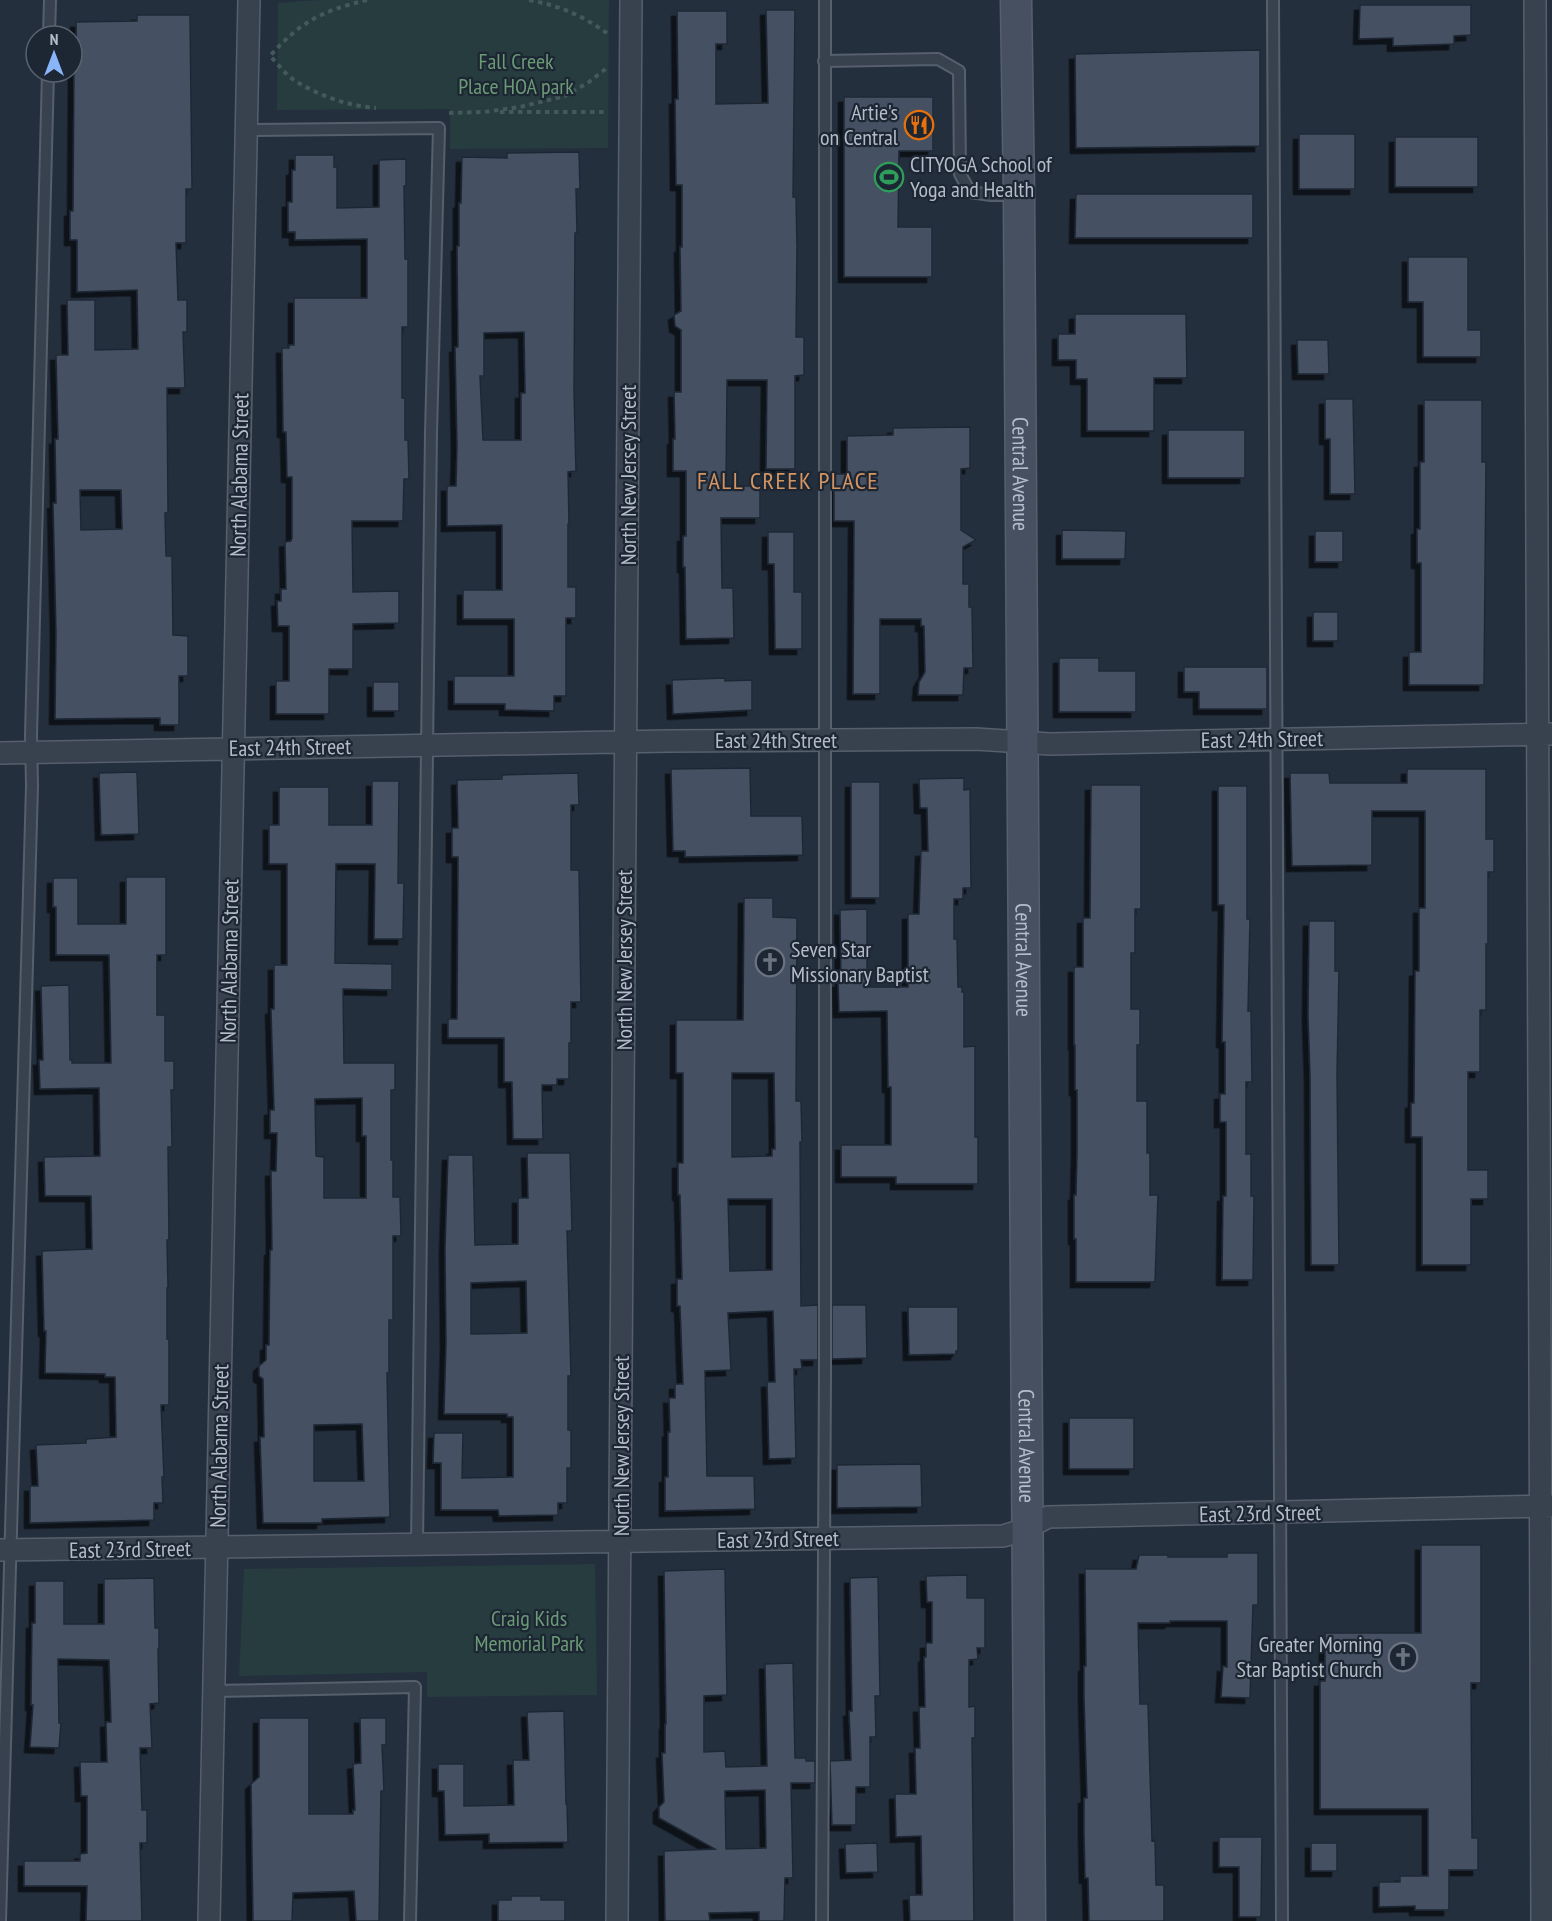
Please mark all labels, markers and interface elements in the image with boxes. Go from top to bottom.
north arrow [24,24,84,84]
text: N [50,29,58,49]
park label: Fall Creek Place HOA park [458,47,574,100]
place label: Artie's on Central [820,98,899,151]
restaurant icon: Artie's on Central [903,109,935,141]
place label: CITYOGA School of Yoga and Health [910,150,1053,203]
sports icon: CITYOGA School of Yoga and Health [873,161,905,193]
street label: North New Jersey Street [614,385,642,565]
street label: North Alabama Street [224,393,254,557]
street label: Central Avenue [1006,417,1035,531]
district label: FALL CREEK PLACE [697,465,879,496]
street label: East 24th Street [1201,724,1323,754]
street label: East 24th Street [715,726,837,754]
street label: East 24th Street [229,732,351,762]
street label: North New Jersey Street [610,870,638,1050]
street label: North Alabama Street [214,879,244,1043]
street label: Central Avenue [1010,903,1038,1017]
place label: Seven Star Missionary Baptist [791,935,929,988]
church icon: Seven Star Missionary Baptist [754,946,786,978]
street label: North New Jersey Street [607,1356,635,1536]
street label: North Alabama Street [204,1364,234,1528]
street label: Central Avenue [1013,1389,1041,1503]
street label: East 23rd Street [1199,1498,1321,1528]
street label: East 23rd Street [717,1524,839,1554]
street label: East 23rd Street [69,1534,191,1564]
park label: Craig Kids Memorial Park [474,1604,584,1657]
place label: Greater Morning Star Baptist Church [1236,1630,1382,1683]
church icon: Greater Morning Star Baptist Church [1387,1641,1419,1673]

